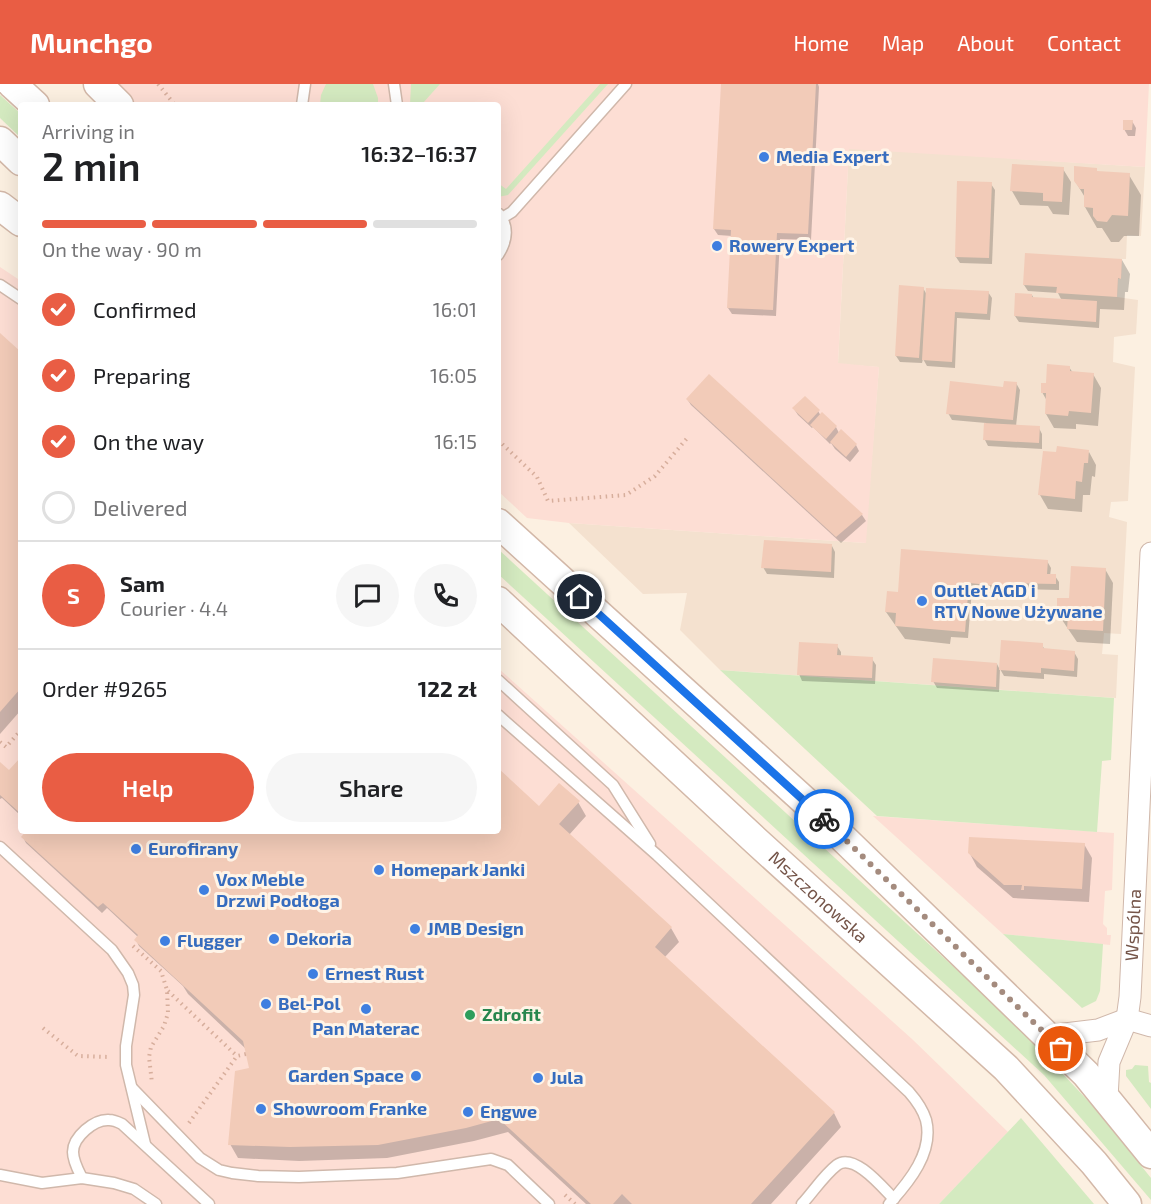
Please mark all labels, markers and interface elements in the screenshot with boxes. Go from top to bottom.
text: Munchgo [30,25,153,59]
text: Home [793,30,849,55]
text: Map [882,30,924,55]
text: About [957,30,1014,55]
text: Contact [1047,30,1121,55]
text: Arriving in [42,119,135,143]
text: 16:32–16:37 [361,140,477,166]
text: 2 min [42,142,141,189]
place label: Media Expert [776,145,890,167]
marker: Media Expert [757,150,771,164]
place label: Rowery Expert [729,234,855,256]
text: On the way · 90 m [42,237,202,261]
marker: Rowery Expert [710,239,724,253]
icon: check [42,293,75,326]
text: Confirmed [93,296,197,322]
text: 16:01 [433,297,477,321]
icon: check [42,359,75,392]
text: Preparing [93,362,191,388]
text: 16:05 [430,363,477,387]
icon: check [42,425,75,458]
text: On the way [93,428,204,454]
text: 16:15 [434,429,477,453]
text: Delivered [93,494,188,520]
button: chat [336,564,399,627]
button: phone [414,564,477,627]
text: Sam [120,570,165,596]
pin [554,571,605,622]
place label: Outlet AGD i RTV Nowe Używane [934,579,1103,622]
icon: home [563,580,596,613]
text: S [67,582,80,608]
marker: Outlet AGD i RTV Nowe Używane [915,594,929,608]
text: Courier · 4.4 [120,596,228,620]
text: Order #9265 [42,675,167,701]
text: 122 zł [418,675,477,701]
button: Help [42,753,254,822]
button: Share [266,753,477,822]
courier [794,789,854,849]
icon: bike [808,803,841,836]
place label: Eurofirany [148,837,239,859]
marker: Eurofirany [129,842,143,856]
street label: Mszczonowska [765,846,873,947]
place label: Homepark Janki [391,858,525,880]
marker: Homepark Janki [372,863,386,877]
place label: Vox Meble Drzwi Podłoga [216,868,340,911]
marker: Vox Meble Drzwi Podłoga [197,883,211,897]
street label: Wspólna [1120,888,1145,962]
place label: JMB Design [427,917,524,939]
marker: JMB Design [408,922,422,936]
place label: Dekoria [286,927,352,949]
place label: Flugger [177,929,243,951]
marker: Dekoria [267,932,281,946]
marker: Flugger [158,934,172,948]
place label: Ernest Rust [325,962,425,984]
marker: Ernest Rust [306,967,320,981]
place label: Bel-Pol [278,992,340,1014]
marker: Bel-Pol [259,997,273,1011]
marker: Pan Materac [359,1002,373,1016]
place label: Zdrofit [482,1003,541,1025]
marker: Zdrofit [463,1008,477,1022]
place label: Pan Materac [312,1017,420,1039]
pin [1035,1023,1086,1074]
icon: bag [1044,1032,1077,1065]
place label: Garden Space [288,1064,404,1086]
place label: Jula [550,1066,584,1088]
marker: Garden Space [409,1069,423,1083]
marker: Jula [531,1071,545,1085]
place label: Showroom Franke [273,1097,427,1119]
place label: Engwe [480,1100,537,1122]
marker: Showroom Franke [254,1102,268,1116]
marker: Engwe [461,1105,475,1119]

